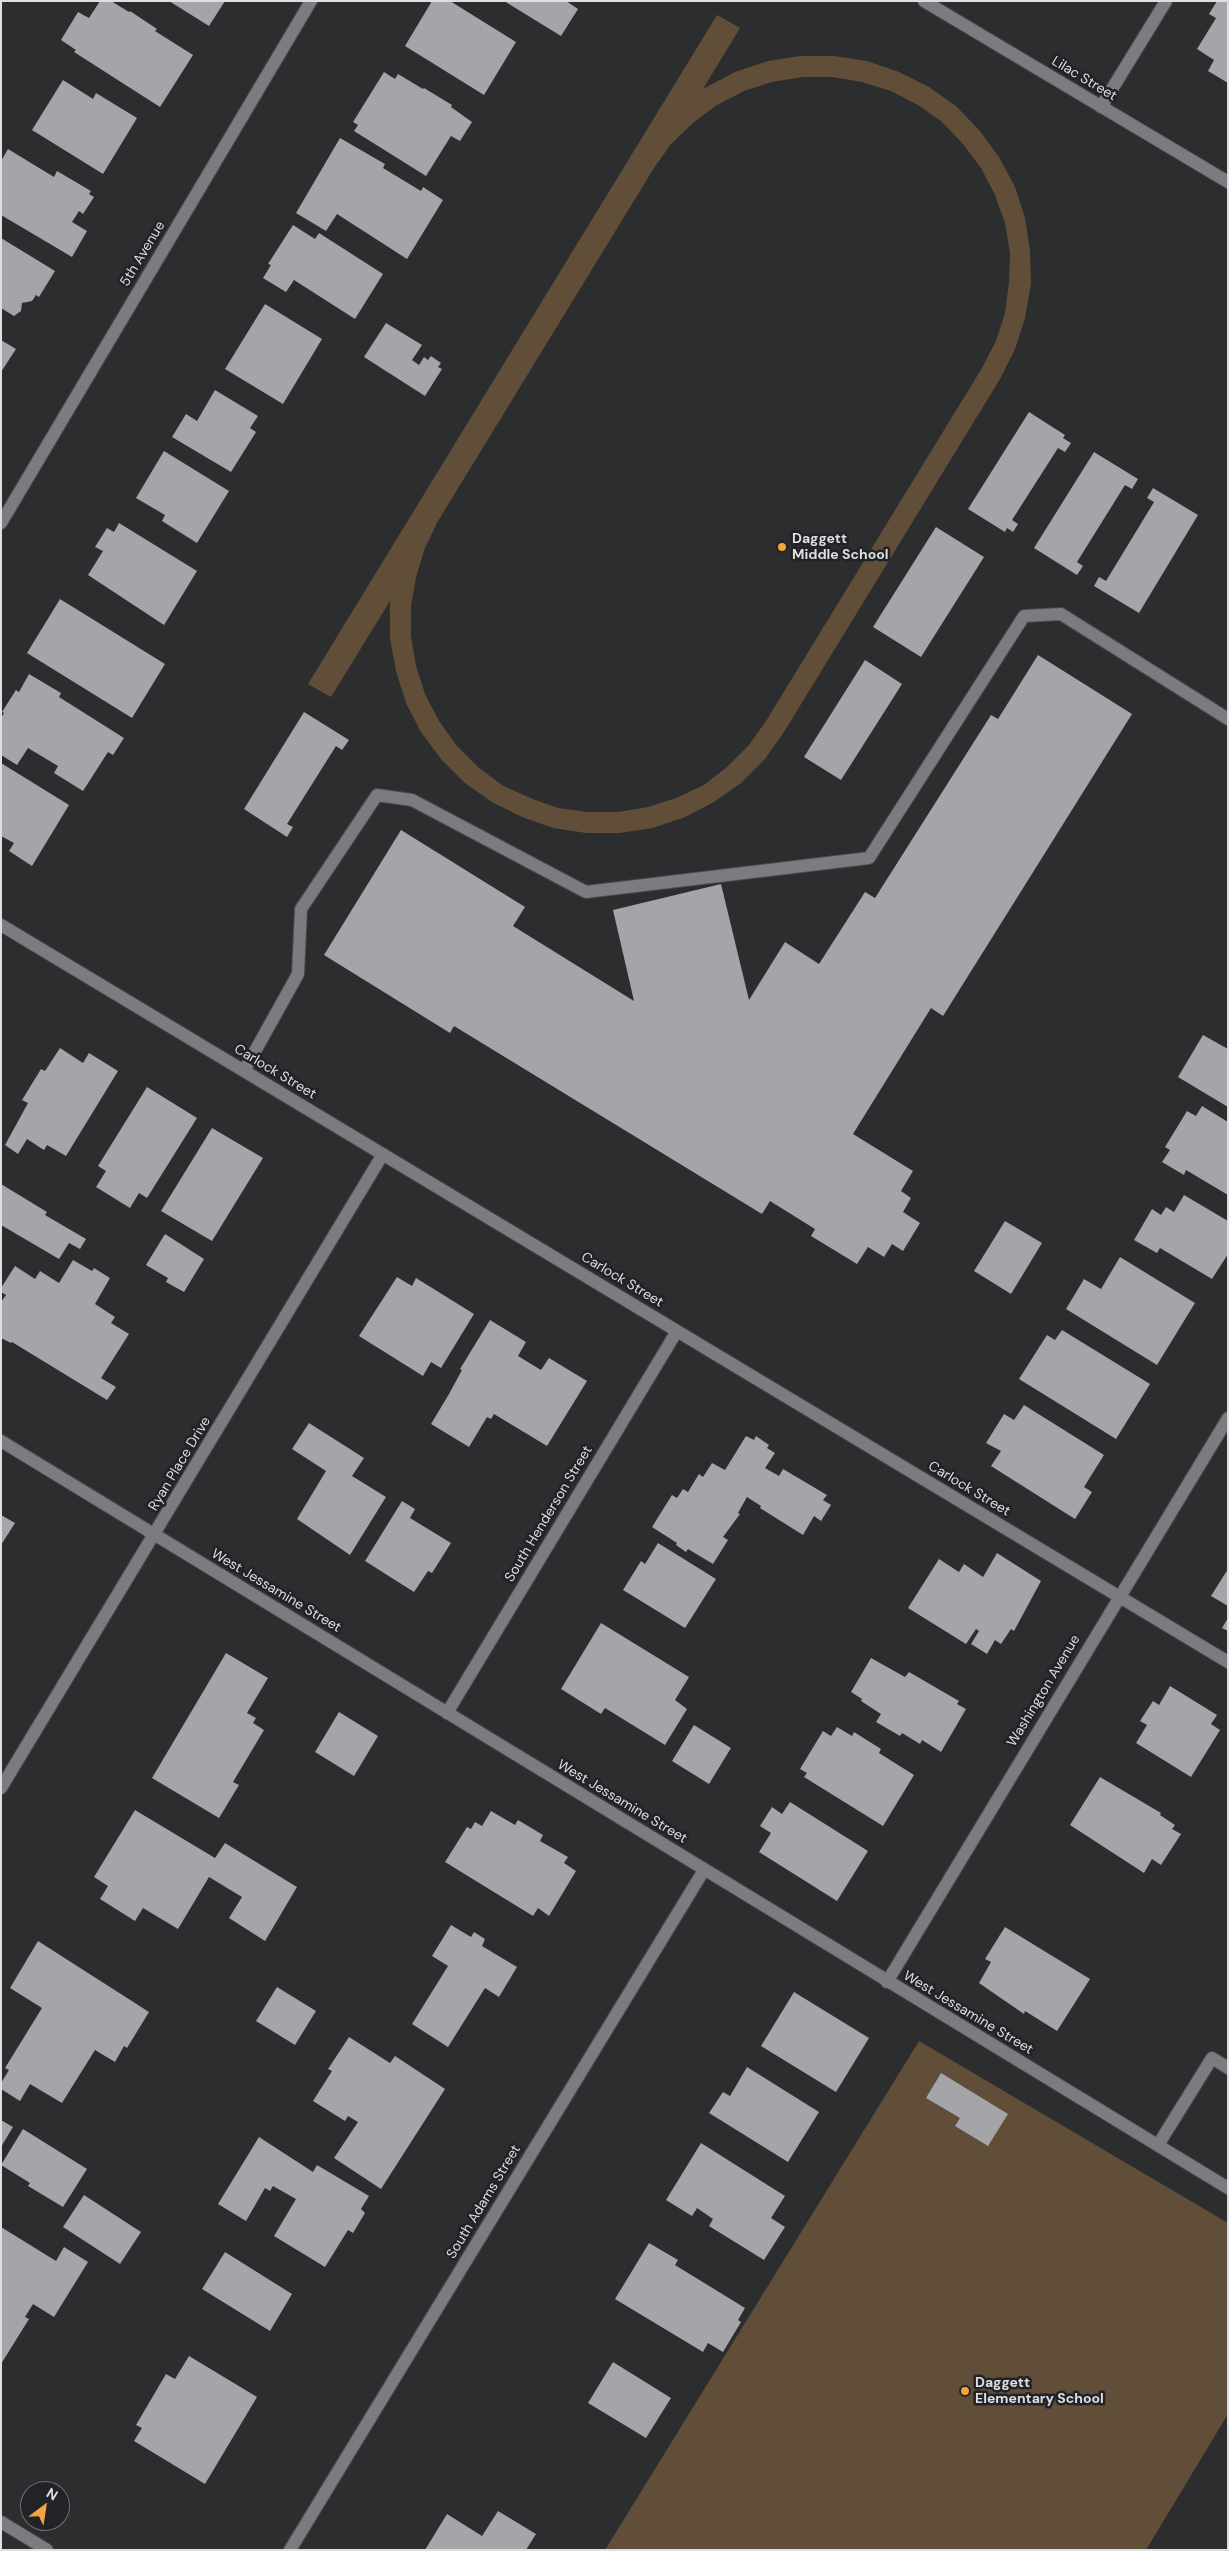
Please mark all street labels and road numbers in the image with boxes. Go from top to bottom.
street label: Lilac Street [1048,53,1120,105]
street label: 5th Avenue [117,218,169,290]
street label: Carlock Street [231,1041,319,1103]
street label: Carlock Street [578,1249,666,1311]
street label: Ryan Place Drive [145,1414,215,1514]
street label: South Henderson Street [502,1443,596,1585]
street label: Carlock Street [925,1458,1013,1520]
street label: West Jessamine Street [208,1546,344,1636]
street label: Washington Avenue [1004,1632,1084,1750]
street label: West Jessamine Street [554,1757,690,1847]
street label: West Jessamine Street [900,1968,1036,2058]
street label: South Adams Street [443,2142,525,2262]

